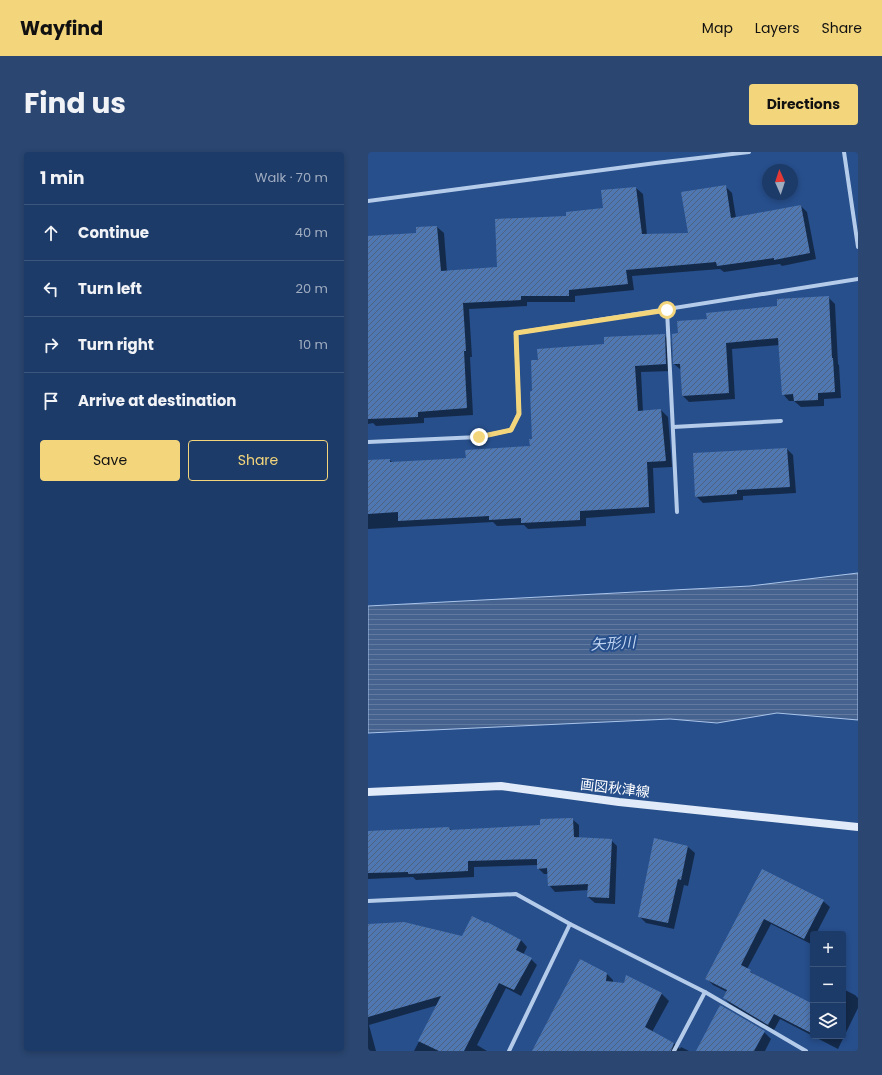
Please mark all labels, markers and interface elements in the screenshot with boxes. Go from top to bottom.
text: Wayfind [20,15,103,42]
text: Map [702,18,733,38]
text: Layers [755,18,799,38]
text: Share [821,18,862,38]
text: Find us [24,84,126,123]
button: Directions [749,84,858,125]
north arrow [762,164,798,200]
text: 1 min [40,166,84,190]
text: Walk · 70 m [255,168,328,187]
icon: ahead [40,222,62,244]
text: Continue [78,222,149,243]
text: 40 m [295,223,328,242]
icon: left [40,278,62,300]
text: Turn left [78,278,142,299]
text: 20 m [295,279,328,298]
route start [658,301,676,319]
icon: right [40,334,62,356]
text: Turn right [78,334,154,355]
text: 10 m [299,335,328,354]
icon: arrive [40,390,62,412]
text: Arrive at destination [78,390,236,411]
route end [470,428,488,446]
button: Save [40,440,180,481]
button: Share [188,440,328,481]
water label: 矢形川 [590,631,638,655]
street label: 画図秋津線 [579,774,651,802]
map controls [810,931,846,1039]
button: + [810,931,846,967]
button: − [810,967,846,1003]
button: layers [810,1003,846,1039]

